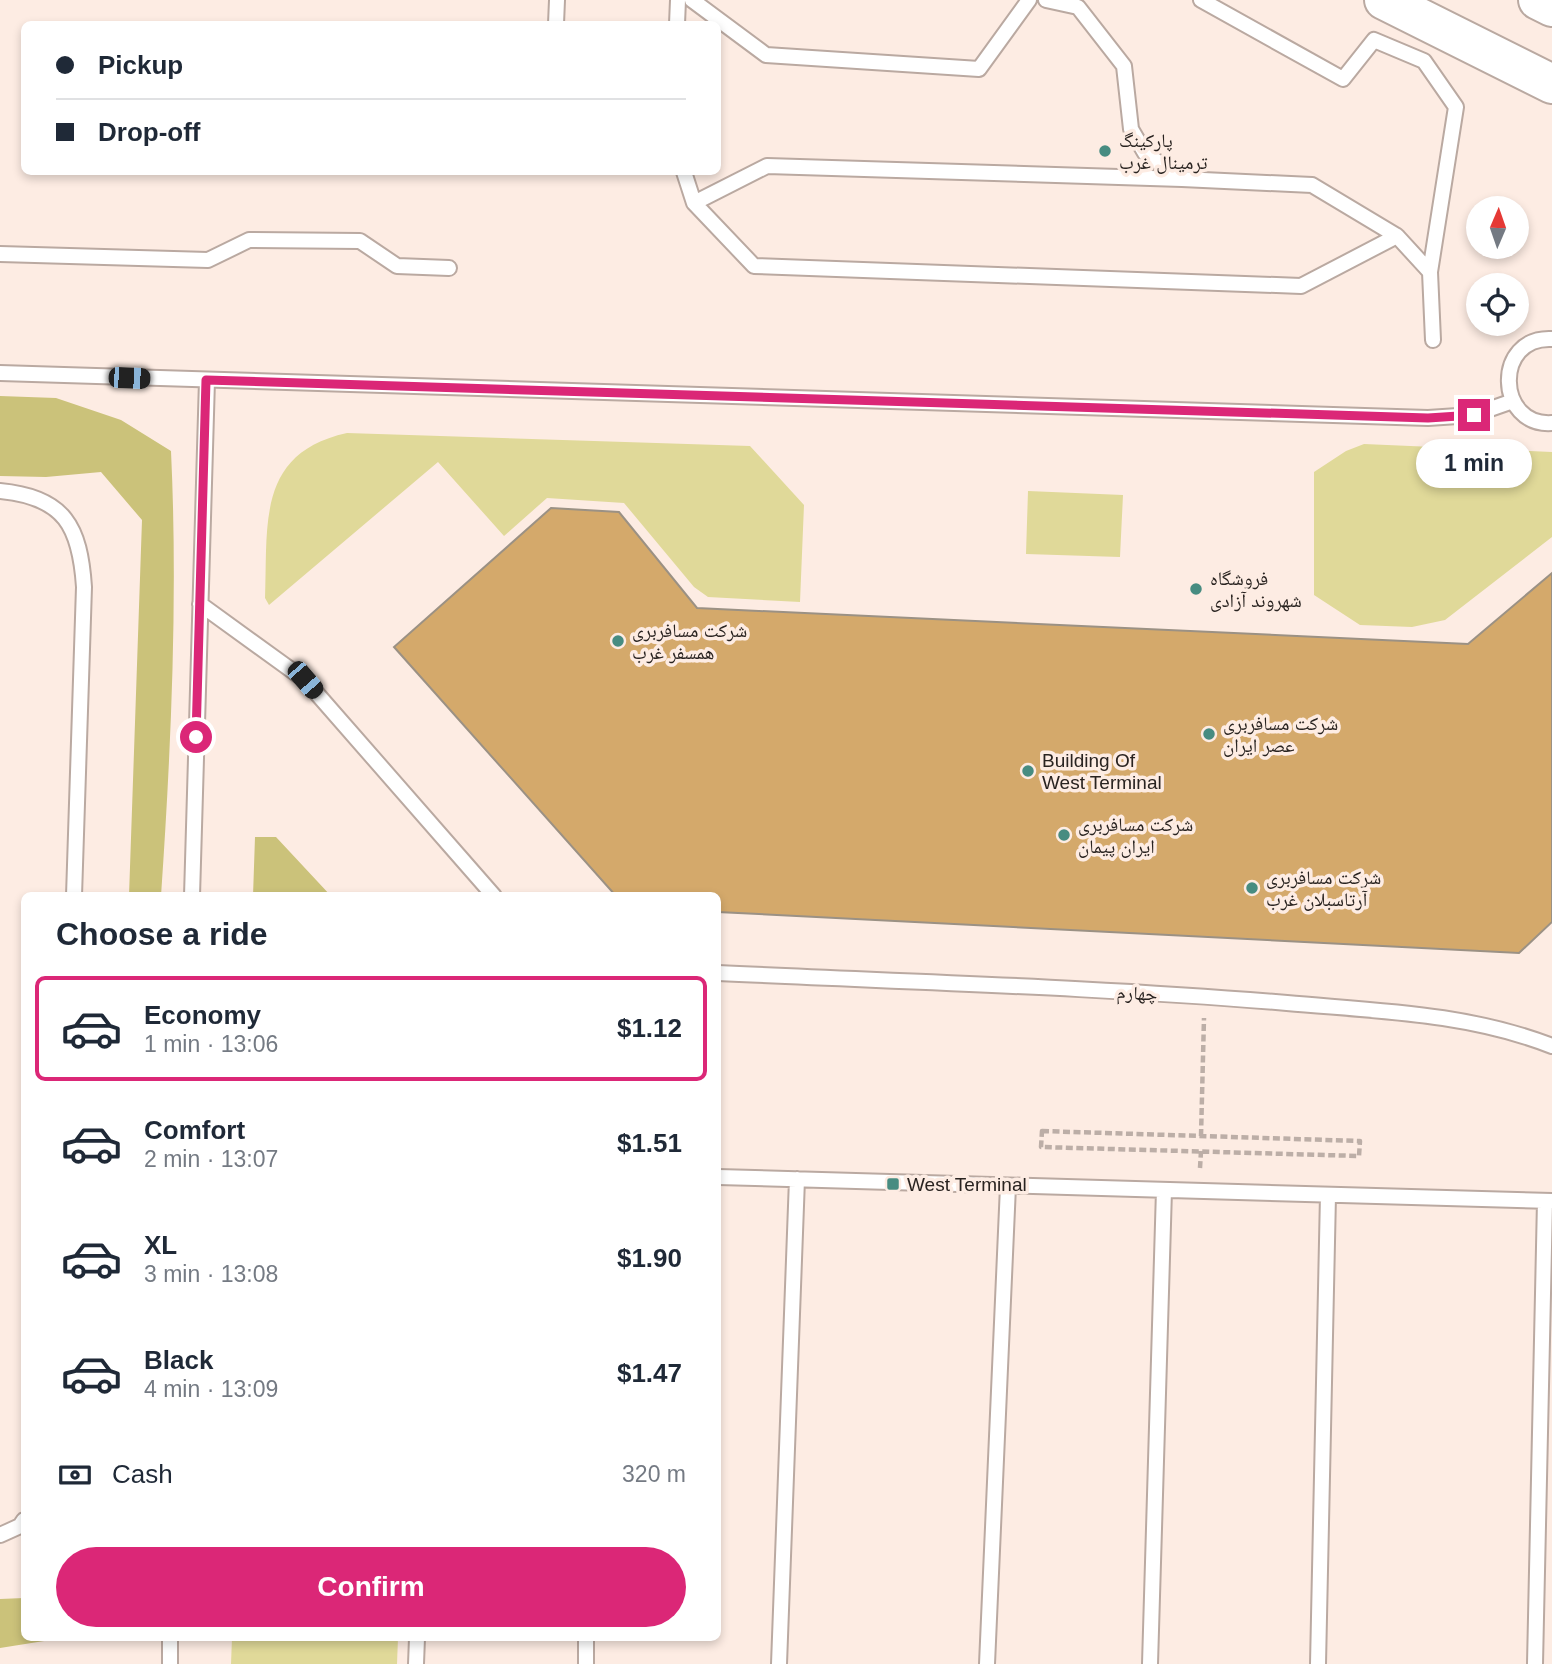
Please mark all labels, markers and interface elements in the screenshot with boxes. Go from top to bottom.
text: Pickup [98,50,183,80]
text: Drop-off [98,117,201,147]
place label: پارکینگ ترمینال غرب [1119,130,1208,174]
marker: پارکینگ ترمینال غرب [1097,143,1113,159]
north arrow [1466,196,1530,259]
map controls [1466,196,1529,336]
button: locate [1466,273,1529,336]
car [108,367,151,389]
route end [1458,399,1490,431]
callout: 1 min [1416,440,1532,488]
text: 1 min [1444,450,1504,476]
place label: فروشگاه شهروند آزادی [1210,568,1302,612]
marker: فروشگاه شهروند آزادی [1188,581,1204,597]
place label: شرکت مسافربری همسفر غرب [632,620,747,664]
marker: شرکت مسافربری همسفر غرب [610,633,626,649]
car [284,657,327,703]
place label: شرکت مسافربری عصر ایران [1223,713,1338,757]
route start [180,721,212,753]
marker: شرکت مسافربری عصر ایران [1201,726,1217,742]
place label: Building Of West Terminal [1042,750,1162,793]
marker: Building Of West Terminal [1020,763,1036,779]
place label: شرکت مسافربری ایران پیمان [1078,814,1193,858]
marker: شرکت مسافربری ایران پیمان [1056,827,1072,843]
place label: شرکت مسافربری آرتاسبلان غرب [1266,867,1381,911]
marker: شرکت مسافربری آرتاسبلان غرب [1244,880,1260,896]
text: Choose a ride [56,916,268,952]
street label: چهارم [1116,981,1158,1008]
icon: car [60,997,123,1060]
text: Economy [144,1000,261,1030]
text: $1.12 [617,1013,682,1043]
text: 1 min · 13:06 [144,1031,278,1057]
icon: car [60,1112,123,1175]
text: Comfort [144,1115,245,1145]
text: $1.51 [617,1128,682,1158]
text: 2 min · 13:07 [144,1146,278,1172]
place label: West Terminal [907,1174,1027,1195]
marker: West Terminal [885,1176,901,1192]
icon: car [60,1227,123,1290]
text: XL [144,1230,177,1260]
text: $1.90 [617,1243,682,1273]
text: 3 min · 13:08 [144,1261,278,1287]
icon: car [60,1342,123,1405]
text: Black [144,1345,213,1375]
text: $1.47 [617,1358,682,1388]
text: 4 min · 13:09 [144,1376,278,1402]
icon: cash [56,1456,94,1494]
text: Cash [112,1459,173,1489]
text: 320 m [622,1461,686,1487]
button: Confirm [56,1547,686,1627]

